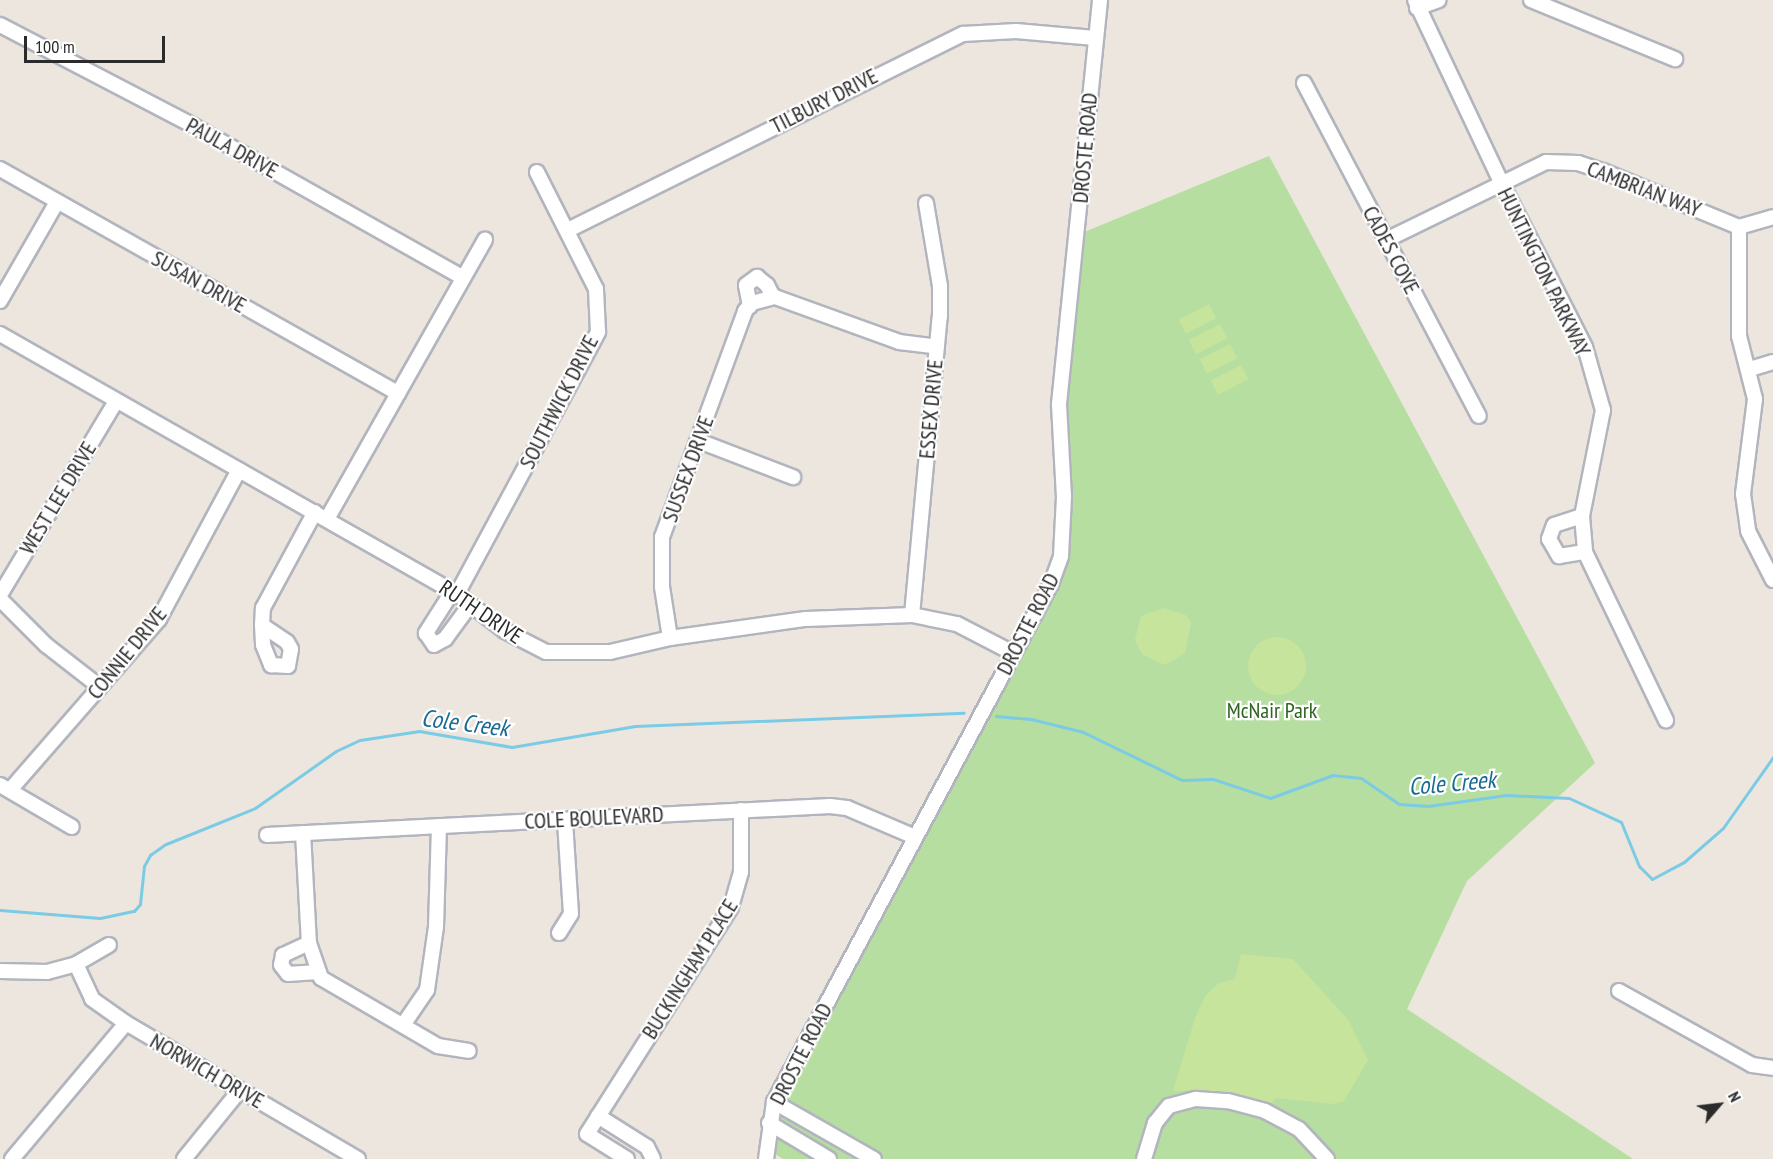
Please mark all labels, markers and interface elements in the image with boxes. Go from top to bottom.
scale bar [27,24,168,62]
text: 100 m [35,35,75,58]
street label: TILBURY DRIVE [766,63,882,139]
street label: DROSTE ROAD [1067,92,1103,204]
street label: PAULA DRIVE [181,112,283,184]
street label: CAMBRIAN WAY [1583,155,1705,223]
street label: HUNTINGTON PARKWAY [1492,183,1596,361]
street label: CADES COVE [1357,202,1425,298]
street label: SUSAN DRIVE [147,245,251,319]
street label: SOUTHWICK DRIVE [514,331,604,473]
street label: ESSEX DRIVE [913,358,949,460]
street label: SUSSEX DRIVE [656,412,720,526]
street label: WEST LEE DRIVE [14,436,102,560]
street label: DROSTE ROAD [991,569,1065,679]
street label: RUTH DRIVE [434,574,528,650]
street label: CONNIE DRIVE [82,601,172,705]
park label: McNair Park [1227,698,1317,724]
water label: Cole Creek [420,703,510,743]
water label: Cole Creek [1407,765,1497,801]
street label: COLE BOULEVARD [524,801,664,835]
street label: BUCKINGHAM PLACE [636,894,744,1044]
street label: DROSTE ROAD [764,999,838,1109]
street label: NORWICH DRIVE [145,1028,269,1114]
north arrow [1689,1075,1749,1135]
text: N [1724,1088,1746,1105]

